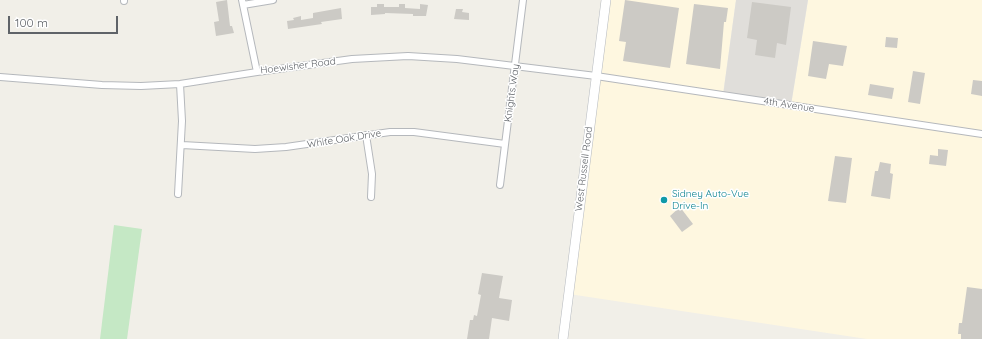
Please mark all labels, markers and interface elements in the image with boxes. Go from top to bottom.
scale bar [10,8,120,34]
text: 100 m [15,15,48,30]
street label: Hoewisher Road [260,55,336,77]
street label: Knights Way [502,63,522,123]
street label: 4th Avenue [763,95,815,115]
street label: West Russell Road [573,126,595,212]
street label: White Oak Drive [306,127,382,151]
place label: Sidney Auto-Vue Drive-In [672,188,749,212]
marker: Sidney Auto-Vue Drive-In [659,195,669,205]

